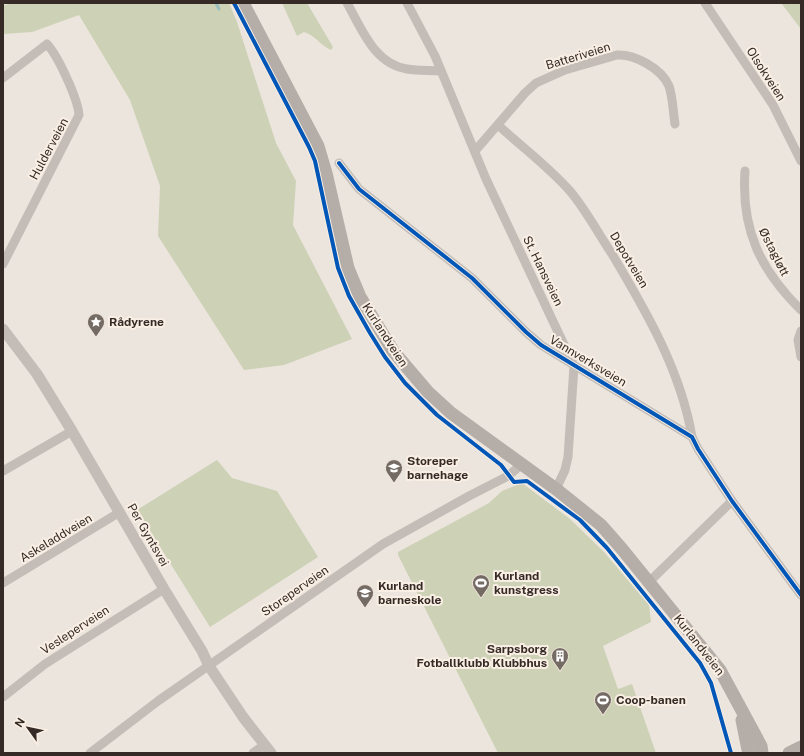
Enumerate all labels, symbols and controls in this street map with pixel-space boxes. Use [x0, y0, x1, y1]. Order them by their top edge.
street label: Batteriveien [544, 40, 612, 72]
street label: Olsokveien [743, 44, 789, 104]
street label: Hulderveien [27, 116, 71, 182]
street label: Østagløtt [756, 225, 792, 279]
street label: Depotveien [607, 229, 651, 291]
street label: St. Hansveien [520, 234, 566, 308]
street label: Kurlandveien [359, 300, 411, 370]
place icon: Rådyrene [86, 312, 106, 337]
place label: Rådyrene [109, 315, 164, 329]
street label: Vannverksveien [547, 333, 629, 390]
place label: Storeper barnehage [407, 454, 468, 482]
school or university icon: Storeper barnehage [384, 458, 404, 483]
street label: Per Gyntsvei [124, 501, 172, 569]
street label: Askeladdveien [17, 511, 95, 565]
street label: Storeperveien [259, 563, 331, 619]
place label: Kurland kunstgress [494, 569, 558, 597]
sports icon: Kurland kunstgress [471, 573, 491, 598]
place label: Kurland barneskole [378, 579, 441, 607]
school or university icon: Kurland barneskole [355, 583, 375, 608]
street label: Vesleperveien [38, 603, 112, 657]
street label: Kurlandveien [671, 612, 727, 678]
place label: Sarpsborg Fotballklubb Klubbhus [416, 642, 547, 670]
building icon: Sarpsborg Fotballklubb Klubbhus [550, 646, 570, 671]
sports icon: Coop-banen [593, 690, 613, 715]
place label: Coop-banen [616, 693, 686, 707]
north arrow [8, 708, 48, 748]
text: N [12, 716, 27, 729]

